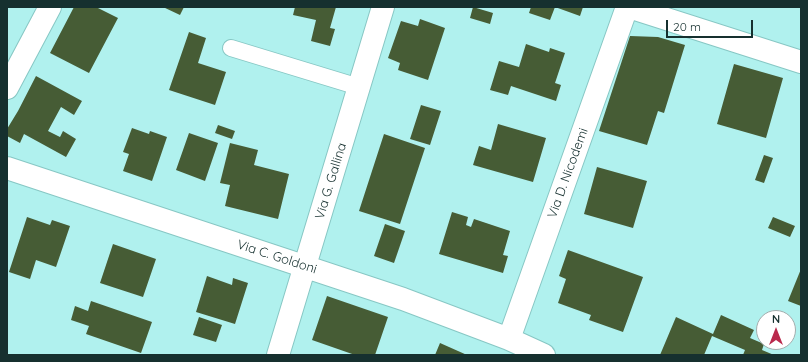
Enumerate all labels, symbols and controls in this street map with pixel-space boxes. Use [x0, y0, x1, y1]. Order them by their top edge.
scale bar [668, 12, 755, 38]
text: 20 m [673, 19, 701, 34]
street label: Via D. Nicodemi [544, 126, 592, 220]
street label: Via G. Gallina [312, 141, 350, 221]
street label: Via C. Goldoni [235, 237, 319, 277]
north arrow [756, 310, 796, 350]
text: N [772, 312, 780, 326]

